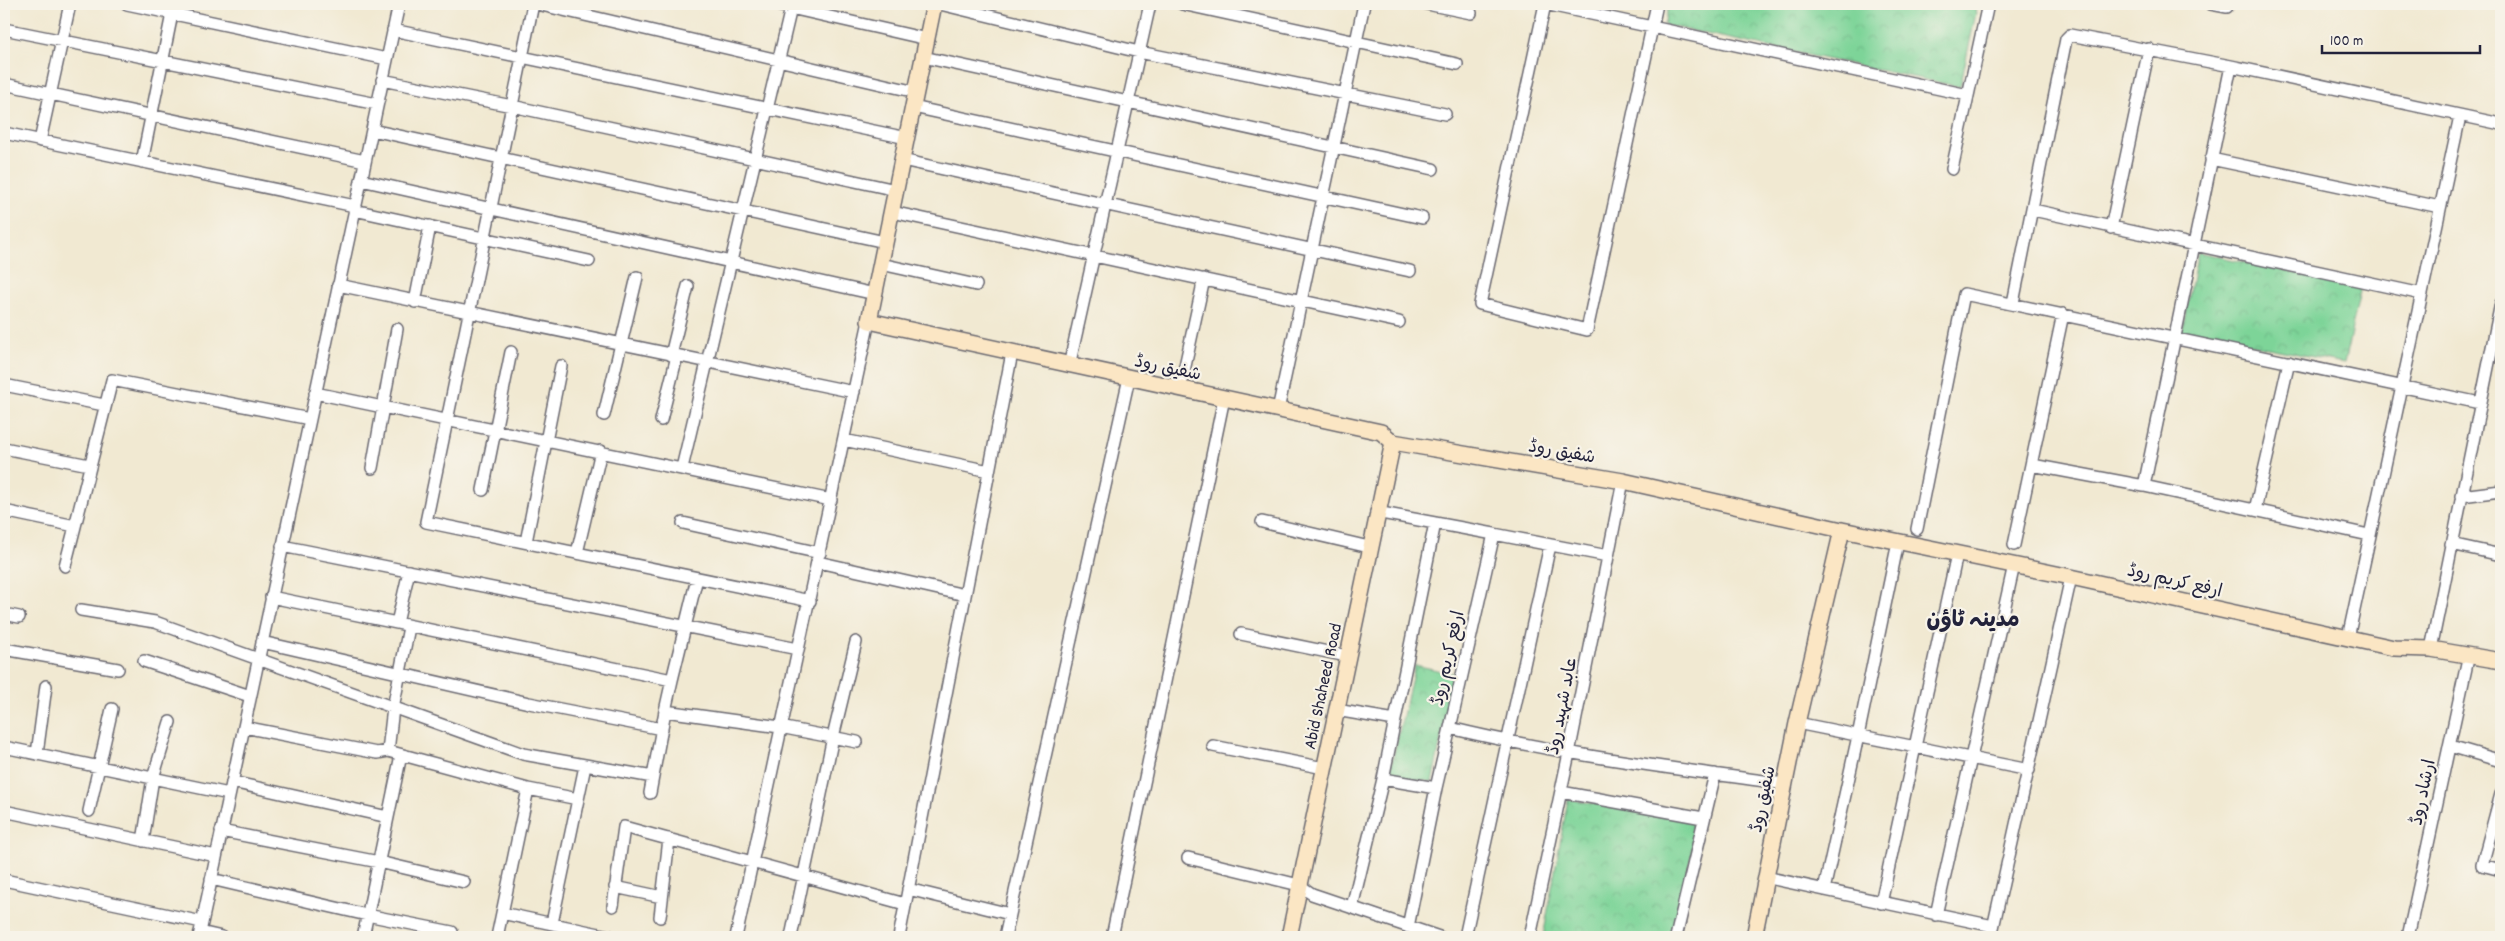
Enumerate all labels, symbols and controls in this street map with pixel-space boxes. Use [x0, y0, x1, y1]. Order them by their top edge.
scale bar [2322, 22, 2480, 54]
text: 100 m [2330, 31, 2363, 53]
street label: شفیق روڈ [1132, 350, 1203, 389]
street label: شفیق روڈ [1526, 435, 1597, 472]
street label: ارفع کریم روڈ [2124, 559, 2225, 606]
district label: مدینہ ٹاؤن [1927, 606, 2020, 637]
street label: ارفع کریم روڈ [1426, 608, 1473, 709]
street label: Abid Shaheed Road [1299, 621, 1350, 752]
street label: عابد شہید روڈ [1542, 656, 1585, 757]
street label: ارشاد روڈ [2405, 757, 2444, 828]
street label: شفیق روڈ [1745, 764, 1784, 835]

